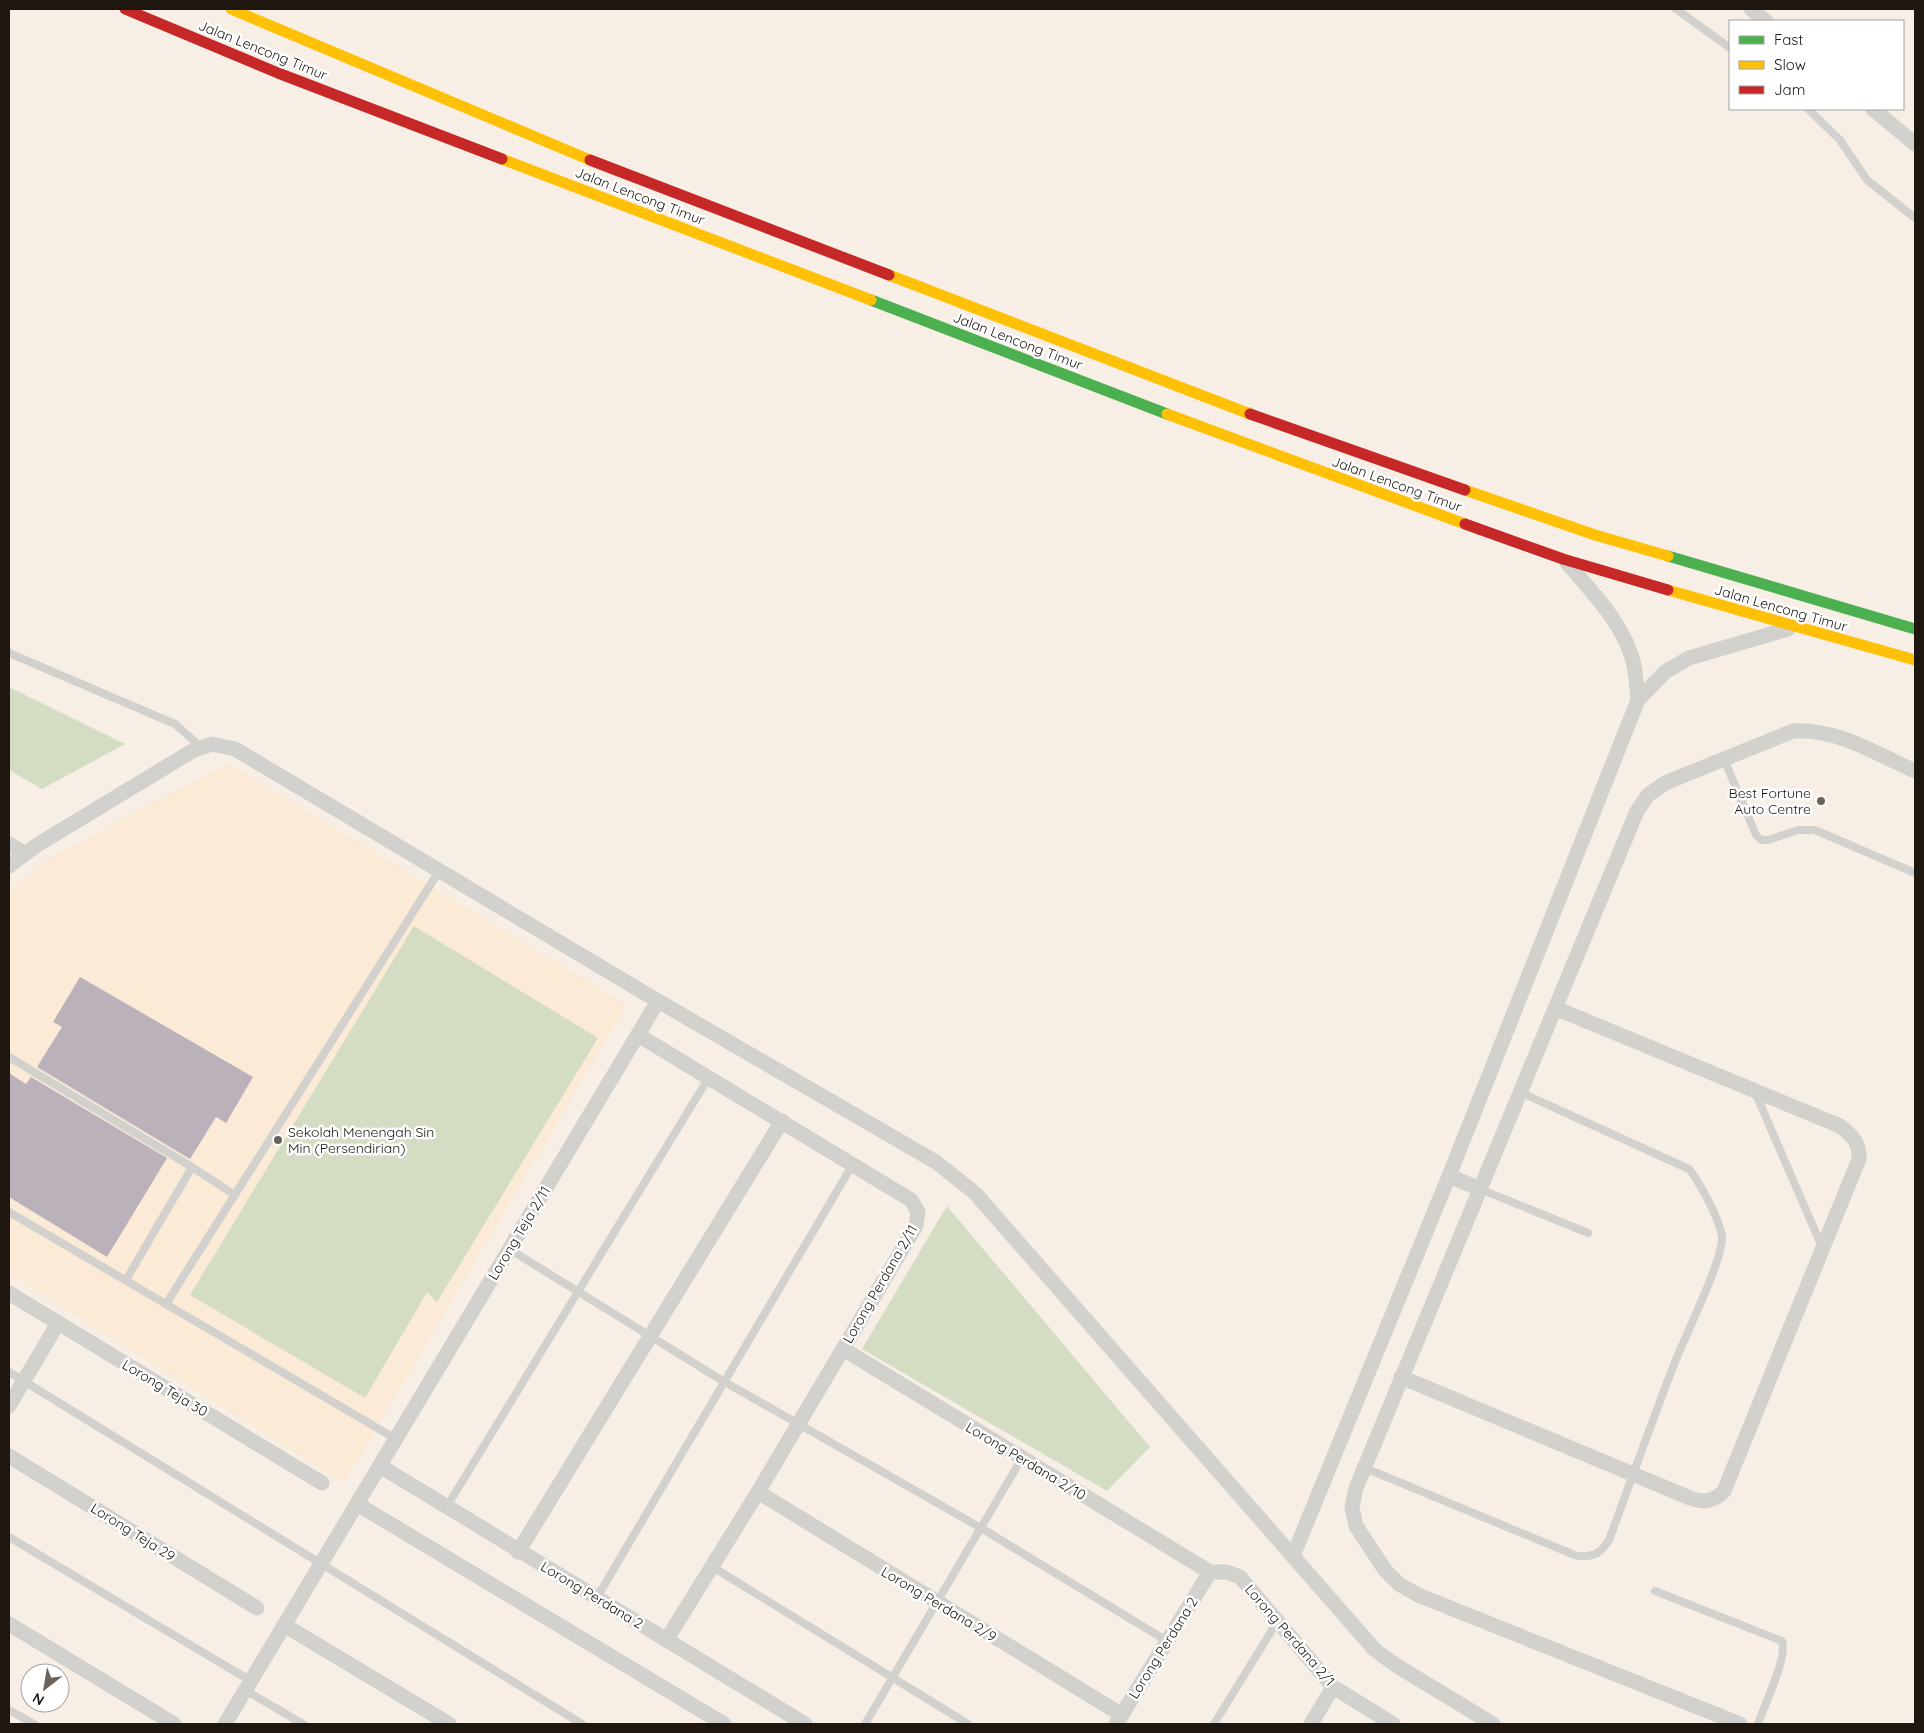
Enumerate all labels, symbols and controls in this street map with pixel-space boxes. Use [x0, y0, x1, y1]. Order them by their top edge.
street label: Jalan Lencong Timur [196, 16, 331, 84]
legend [1729, 20, 1904, 110]
text: Fast [1774, 30, 1803, 49]
text: Slow [1774, 55, 1806, 74]
text: Jam [1774, 80, 1805, 99]
street label: Jalan Lencong Timur [573, 163, 708, 229]
street label: Jalan Lencong Timur [951, 308, 1086, 374]
street label: Jalan Lencong Timur [1329, 452, 1465, 516]
street label: Jalan Lencong Timur [1712, 580, 1850, 636]
place label: Best Fortune Auto Centre [1729, 784, 1811, 818]
marker: Best Fortune Auto Centre [1815, 795, 1827, 807]
place label: Sekolah Menengah Sin Min (Persendirian) [288, 1123, 434, 1157]
marker: Sekolah Menengah Sin Min (Persendirian) [272, 1134, 284, 1146]
street label: Lorong Teja 2/11 [484, 1183, 554, 1283]
street label: Lorong Perdana 2/11 [839, 1221, 921, 1347]
street label: Lorong Teja 30 [119, 1355, 211, 1421]
street label: Lorong Perdana 2/10 [963, 1418, 1089, 1504]
street label: Lorong Teja 29 [87, 1499, 179, 1565]
street label: Lorong Perdana 2 [537, 1557, 647, 1633]
street label: Lorong Perdana 2/9 [878, 1562, 1000, 1646]
street label: Lorong Perdana 2/1 [1241, 1580, 1339, 1690]
street label: Lorong Perdana 2 [1125, 1594, 1202, 1702]
north arrow [20, 1663, 70, 1713]
text: N [29, 1689, 47, 1710]

